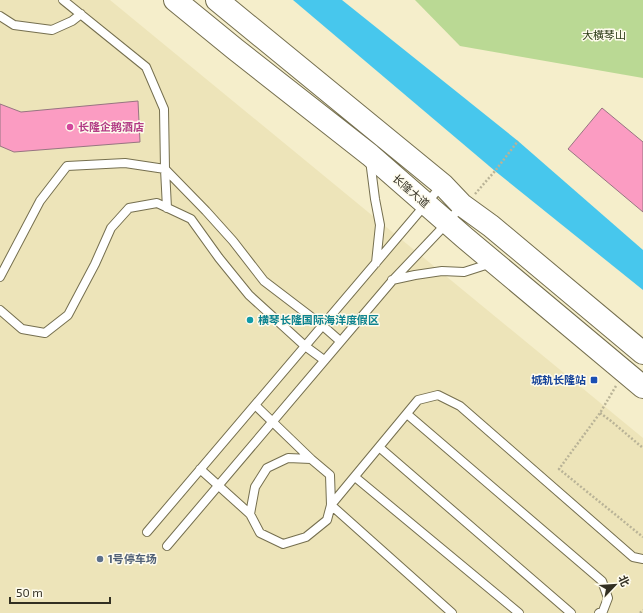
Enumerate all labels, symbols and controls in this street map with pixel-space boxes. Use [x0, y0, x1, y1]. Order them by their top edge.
park label: 大橫琴山 [582, 28, 626, 41]
place label: 长隆企鹅酒店 [78, 120, 144, 133]
marker: 长隆企鹅酒店 [65, 122, 75, 132]
street label: 长隆大道 [390, 171, 432, 210]
place label: 横琴长隆国际海洋度假区 [258, 313, 379, 326]
marker: 横琴长隆国际海洋度假区 [245, 315, 255, 325]
place label: 城轨长隆站 [531, 373, 586, 386]
marker: 城轨长隆站 [589, 375, 599, 385]
place label: 1号停车场 [108, 552, 157, 565]
marker: 1号停车场 [95, 554, 105, 564]
north arrow [595, 565, 635, 605]
text: 北 [616, 573, 633, 588]
scale bar [10, 579, 110, 605]
text: 50 m [16, 585, 43, 599]

